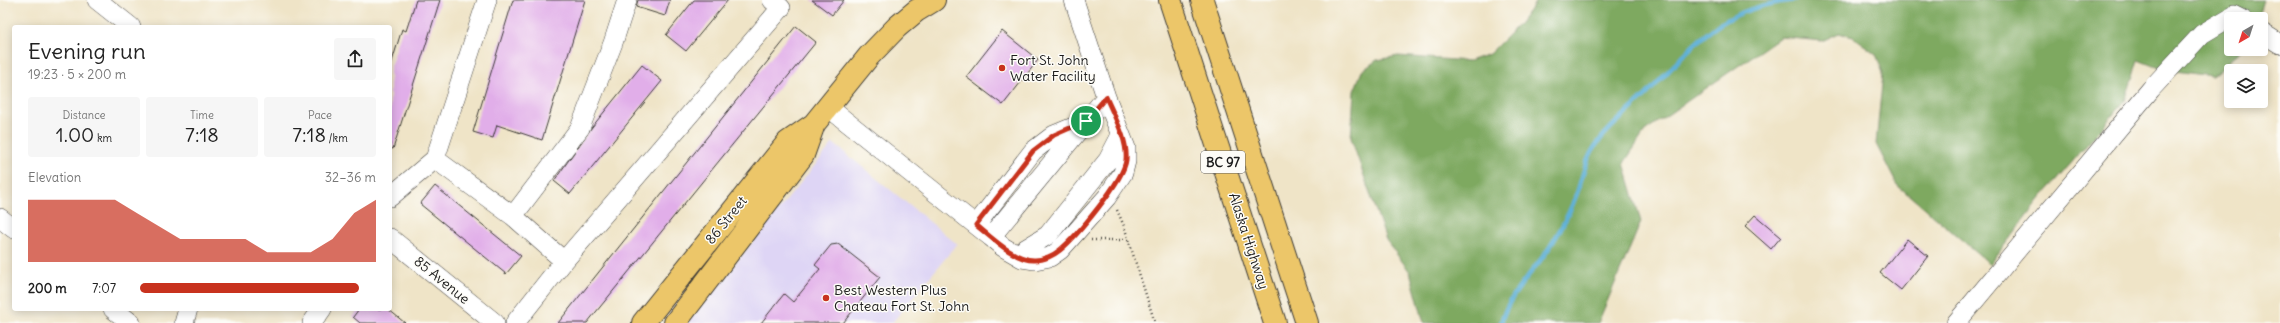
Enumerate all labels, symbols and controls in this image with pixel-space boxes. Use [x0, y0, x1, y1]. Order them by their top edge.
north arrow [2224, 12, 2268, 56]
map controls [2224, 12, 2268, 108]
text: Evening run [28, 37, 146, 65]
button: share [334, 38, 376, 80]
place label: Fort St. John Water Facility [1010, 51, 1096, 85]
marker: Fort St. John Water Facility [997, 63, 1007, 73]
button: layers [2224, 64, 2268, 108]
text: 19:23 · 5 × 200 m [28, 66, 126, 83]
pin [1069, 104, 1103, 138]
text: Distance [63, 108, 105, 122]
text: Time [190, 108, 214, 122]
text: Pace [308, 108, 332, 122]
icon: arrive [1075, 110, 1097, 132]
text: 1.00 [56, 122, 94, 147]
text: 7:18 [185, 122, 219, 147]
text: 7:18 [292, 122, 326, 147]
text: km [94, 131, 112, 145]
text: /km [326, 131, 348, 145]
road number: BC 97 [1201, 151, 1245, 173]
text: Elevation [28, 169, 81, 186]
text: 32–36 m [325, 169, 376, 186]
street label: Alaska Highway [1225, 190, 1273, 292]
street label: 86 Street [701, 192, 751, 248]
street label: 85 Avenue [411, 252, 473, 308]
text: 200 m [28, 280, 67, 297]
text: 7:07 [92, 280, 116, 297]
place label: Best Western Plus Chateau Fort St. John [834, 281, 969, 315]
marker: Best Western Plus Chateau Fort St. John [821, 293, 831, 303]

